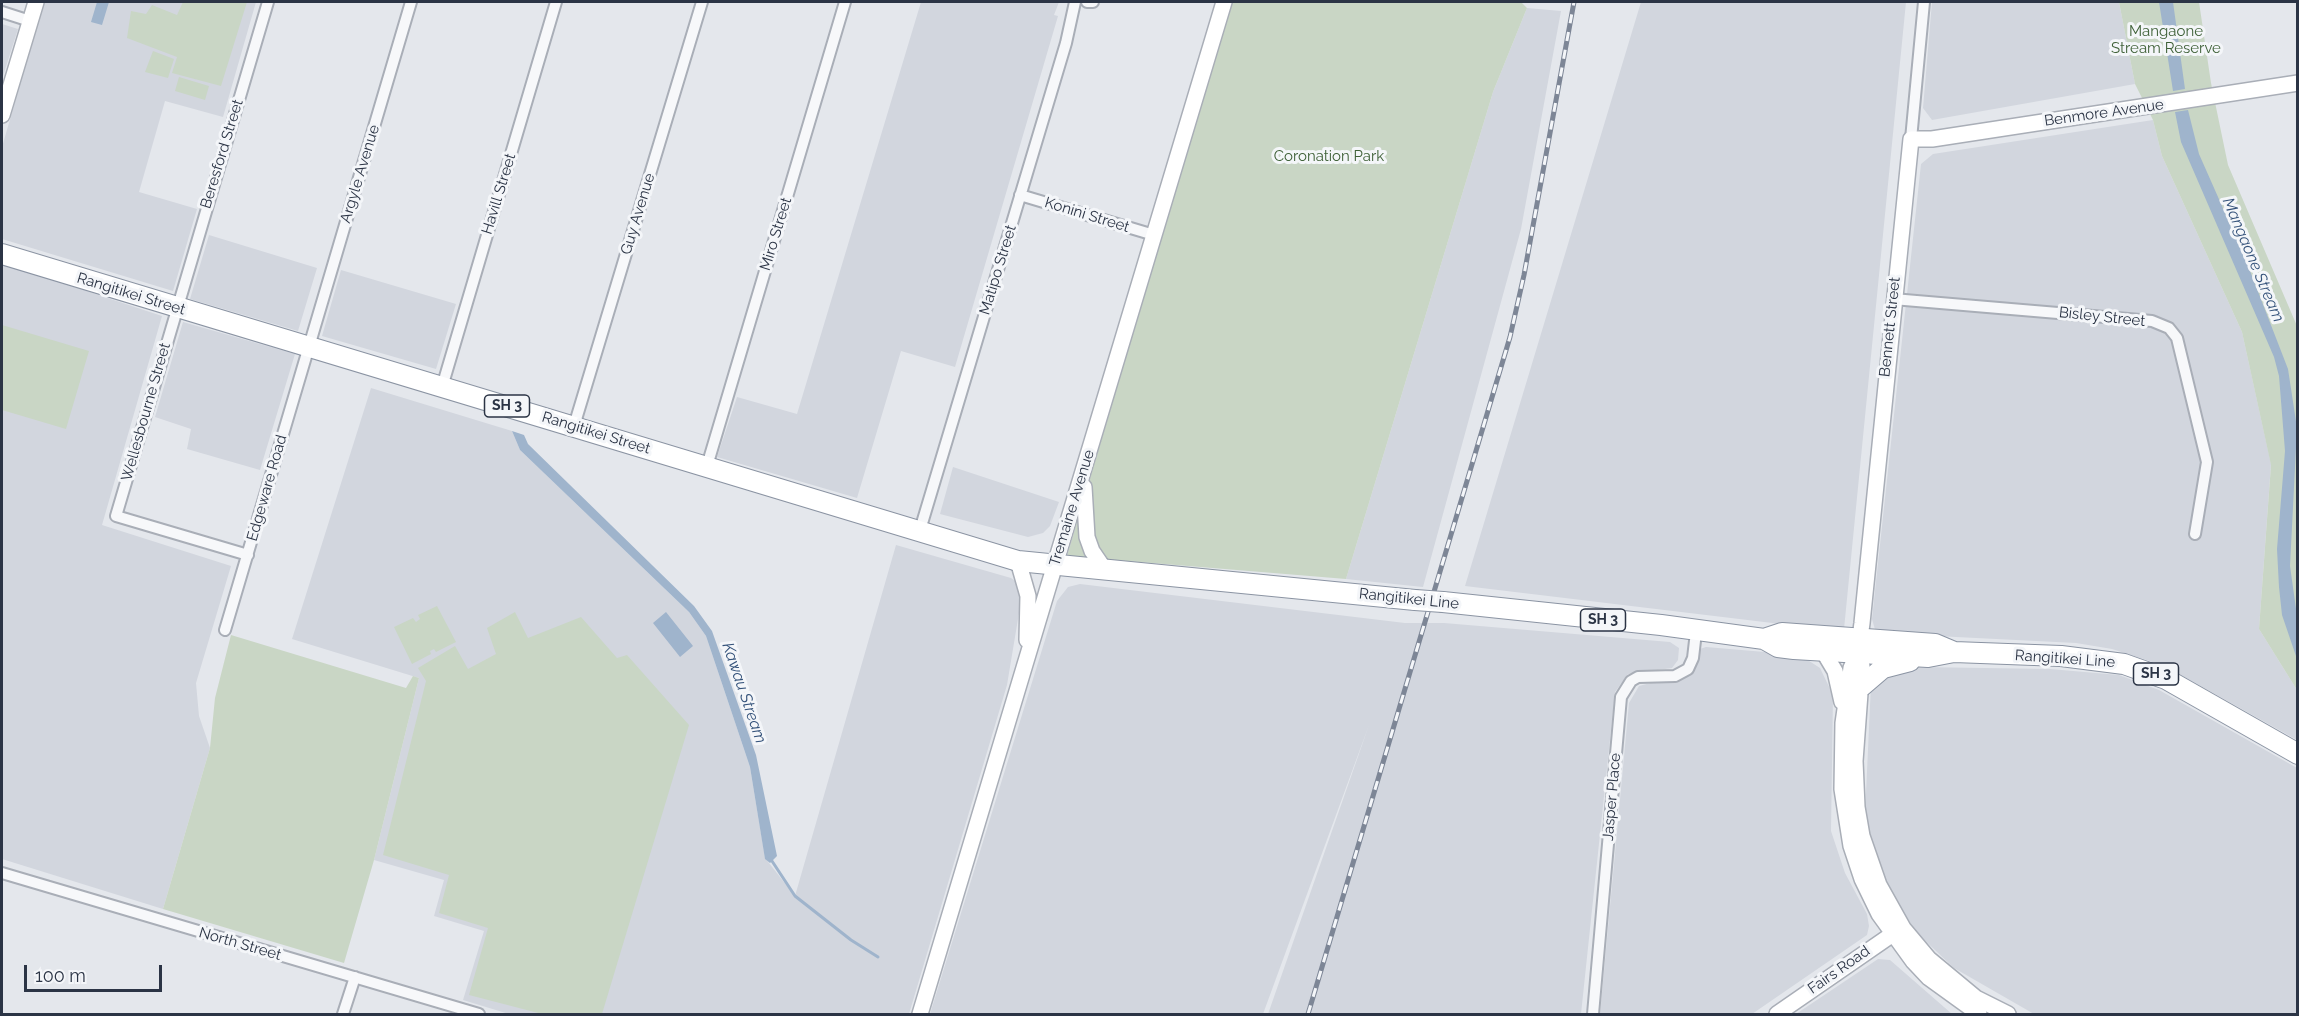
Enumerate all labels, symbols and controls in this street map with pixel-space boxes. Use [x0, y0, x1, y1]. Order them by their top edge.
park label: Mangaone Stream Reserve [2111, 22, 2221, 57]
street label: Benmore Avenue [2043, 96, 2165, 130]
street label: Beresford Street [197, 97, 247, 211]
street label: Argyle Avenue [336, 123, 384, 225]
park label: Coronation Park [1274, 147, 1384, 165]
street label: Havill Street [478, 151, 520, 237]
street label: Guy Avenue [617, 171, 659, 257]
street label: Konini Street [1043, 194, 1131, 236]
street label: Miro Street [756, 195, 796, 273]
water label: Mangaone Stream [2218, 195, 2288, 325]
street label: Matipo Street [976, 223, 1020, 317]
street label: Rangitikei Street [75, 269, 187, 319]
street label: Bennett Street [1876, 276, 1904, 378]
street label: Bisley Street [2058, 304, 2146, 330]
street label: Wellesbourne Street [118, 341, 174, 483]
road number: SH 3 [484, 395, 530, 417]
street label: Rangitikei Street [540, 408, 652, 458]
street label: Edgeware Road [243, 433, 291, 543]
street label: Tremaine Avenue [1046, 448, 1098, 568]
street label: Rangitikei Line [1358, 585, 1460, 613]
road number: SH 3 [1580, 609, 1626, 631]
water label: Kawau Stream [718, 640, 770, 746]
street label: Rangitikei Line [2014, 647, 2116, 671]
road number: SH 3 [2134, 663, 2178, 685]
street label: Jasper Place [1599, 752, 1625, 842]
street label: North Street [197, 924, 283, 964]
street label: Fairs Road [1805, 942, 1873, 998]
scale bar [27, 953, 165, 991]
text: 100 m [35, 965, 86, 986]

